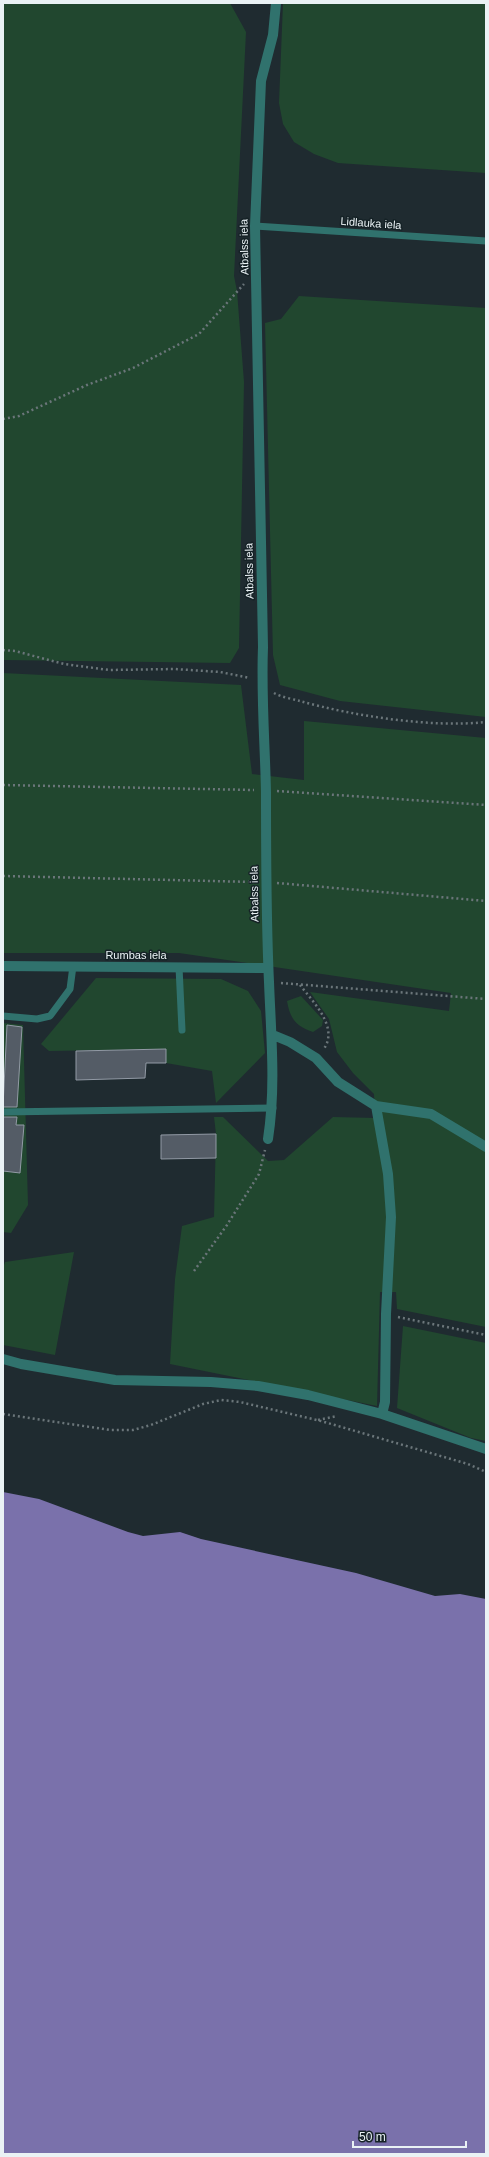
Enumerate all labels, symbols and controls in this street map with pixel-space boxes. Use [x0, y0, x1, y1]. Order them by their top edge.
street label: Lidlauka iela [340, 215, 403, 231]
street label: Atbalss iela [237, 218, 250, 275]
street label: Atbalss iela [242, 542, 255, 599]
street label: Atbalss iela [247, 865, 260, 922]
street label: Rumbas iela [105, 949, 167, 961]
scale bar [353, 2123, 466, 2149]
text: 50 m [359, 2130, 386, 2144]

